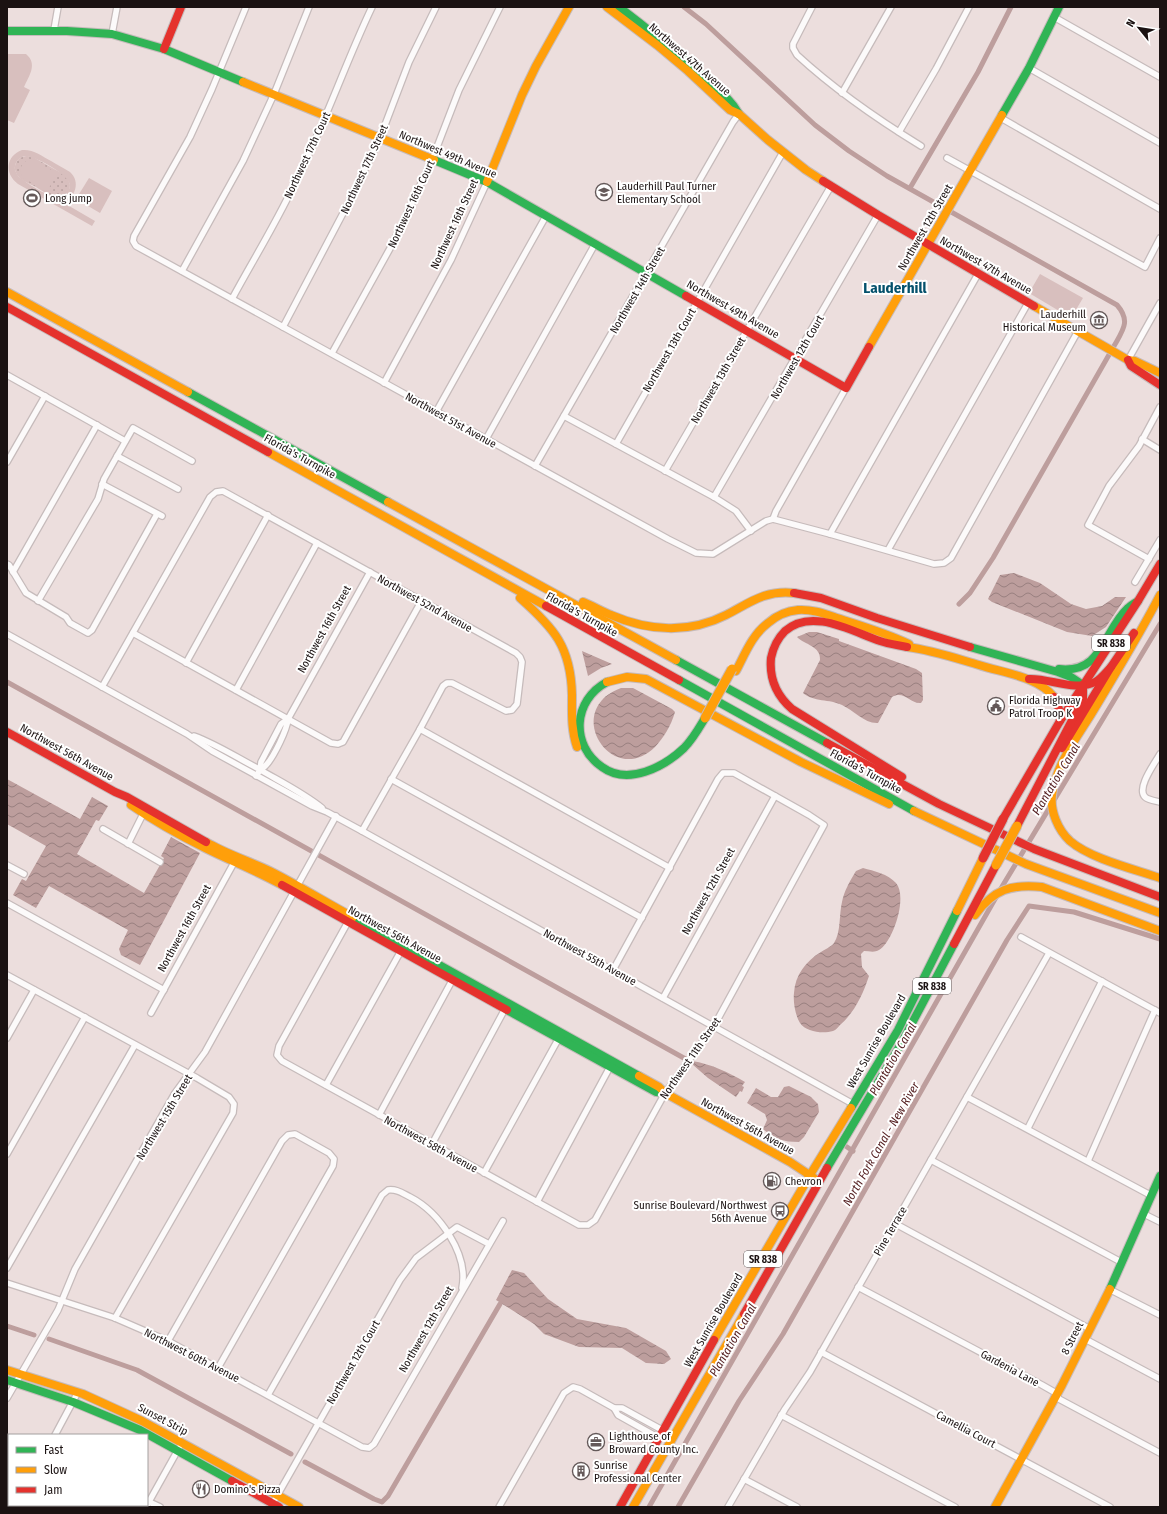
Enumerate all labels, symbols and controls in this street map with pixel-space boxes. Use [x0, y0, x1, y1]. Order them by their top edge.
north arrow [1119, 8, 1159, 48]
text: N [1123, 17, 1138, 29]
street label: Northwest 47th Avenue [646, 20, 733, 98]
street label: Northwest 17th Court [282, 109, 333, 201]
street label: Northwest 17th Street [338, 122, 391, 216]
street label: Northwest 49th Avenue [397, 128, 499, 181]
street label: Northwest 16th Court [385, 158, 438, 250]
street label: Northwest 16th Street [428, 177, 481, 271]
place label: Lauderhill Paul Turner Elementary School [617, 180, 716, 206]
street label: Northwest 12th Street [895, 181, 956, 273]
school or university icon: Lauderhill Paul Turner Elementary School [594, 182, 614, 202]
sports icon: Long jump [22, 188, 42, 208]
place label: Long jump [45, 192, 92, 205]
street label: Northwest 47th Avenue [938, 234, 1034, 297]
street label: Northwest 14th Street [607, 244, 668, 336]
street label: Northwest 49th Avenue [684, 278, 781, 341]
district label: Lauderhill [863, 279, 928, 297]
street label: Northwest 13th Court [640, 306, 699, 395]
place label: Lauderhill Historical Museum [1003, 308, 1086, 334]
museum icon: Lauderhill Historical Museum [1089, 310, 1109, 330]
street label: Northwest 12th Court [768, 313, 827, 402]
street label: Northwest 13th Street [688, 334, 749, 426]
street label: Northwest 51st Avenue [403, 390, 498, 451]
street label: Florida's Turnpike [262, 431, 338, 481]
street label: Northwest 52nd Avenue [375, 572, 474, 635]
street label: Northwest 16th Street [295, 583, 354, 675]
street label: Florida's Turnpike [544, 589, 620, 639]
road number: SR 838 [1092, 635, 1130, 651]
place label: Florida Highway Patrol Troop K [1009, 694, 1081, 720]
public building icon: Florida Highway Patrol Troop K [986, 696, 1006, 716]
street label: Northwest 56th Avenue [18, 721, 116, 784]
water label: Plantation Canal [1029, 740, 1083, 818]
street label: Florida's Turnpike [828, 746, 904, 796]
street label: Northwest 12th Street [679, 845, 738, 937]
street label: Northwest 16th Street [155, 882, 214, 974]
street label: Northwest 56th Avenue [346, 903, 444, 966]
street label: Northwest 55th Avenue [541, 926, 638, 988]
road number: SR 838 [913, 978, 951, 994]
street label: West Sunrise Boulevard [844, 992, 909, 1090]
street label: Northwest 11th Street [657, 1015, 724, 1102]
water label: Plantation Canal [867, 1020, 919, 1098]
street label: Northwest 15th Street [134, 1072, 195, 1162]
water label: North Fork Canal - New River [840, 1079, 923, 1208]
street label: Northwest 56th Avenue [699, 1095, 797, 1158]
street label: Northwest 58th Avenue [382, 1113, 480, 1176]
fuel station icon: Chevron [762, 1171, 782, 1191]
place label: Chevron [785, 1175, 822, 1188]
place label: Sunrise Boulevard/Northwest 56th Avenue [634, 1199, 767, 1225]
bus stop icon: Sunrise Boulevard/Northwest 56th Avenue [770, 1201, 790, 1221]
street label: Pine Terrace [871, 1204, 910, 1258]
road number: SR 838 [744, 1251, 782, 1267]
street label: West Sunrise Boulevard [681, 1271, 746, 1369]
street label: Northwest 12th Street [396, 1283, 457, 1375]
water label: Plantation Canal [707, 1301, 759, 1379]
street label: Northwest 12th Court [324, 1318, 383, 1407]
street label: 8 Street [1059, 1319, 1086, 1357]
street label: Northwest 60th Avenue [142, 1326, 242, 1385]
street label: Gardenia Lane [978, 1348, 1041, 1389]
street label: Sunset Strip [136, 1401, 190, 1438]
street label: Camellia Court [934, 1408, 998, 1451]
place label: Lighthouse of Broward County Inc. [609, 1430, 698, 1456]
office icon: Lighthouse of Broward County Inc. [586, 1432, 606, 1452]
legend [8, 1434, 148, 1506]
text: Fast [44, 1443, 63, 1457]
place label: Sunrise Professional Center [594, 1459, 681, 1485]
building icon: Sunrise Professional Center [571, 1461, 591, 1481]
text: Slow [44, 1463, 67, 1477]
restaurant icon: Domino's Pizza [191, 1479, 211, 1499]
text: Jam [44, 1483, 62, 1497]
place label: Domino's Pizza [214, 1483, 281, 1496]

